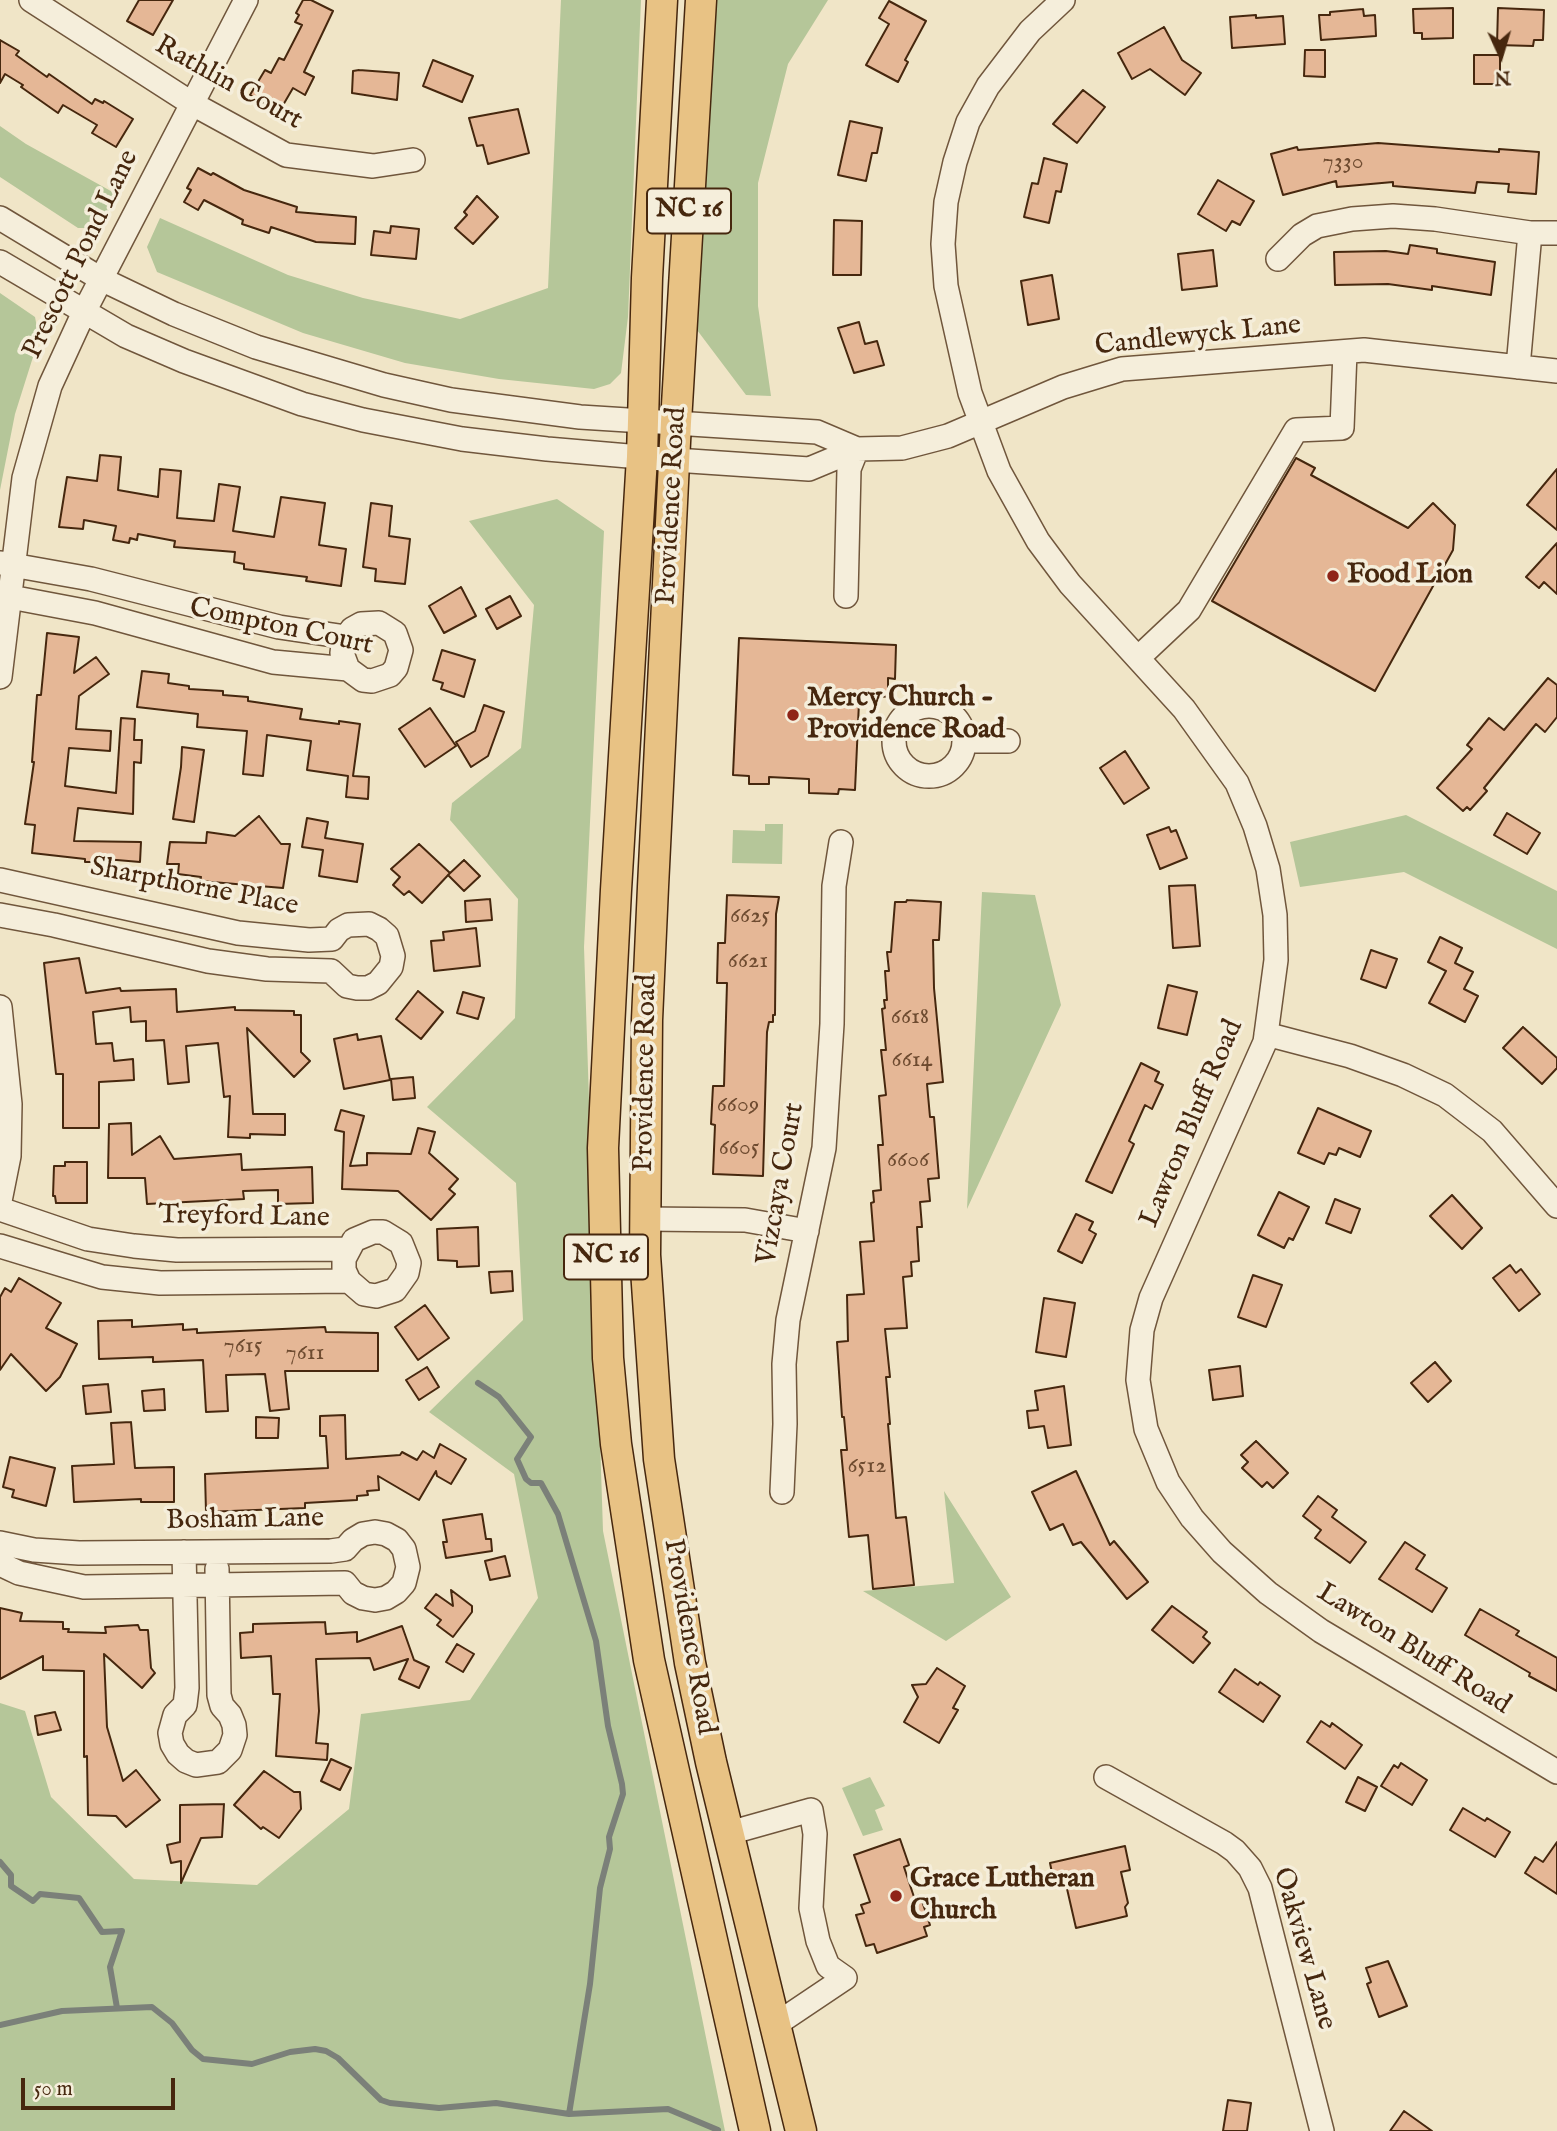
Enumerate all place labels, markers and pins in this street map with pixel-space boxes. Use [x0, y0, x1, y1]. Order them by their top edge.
place label: Food Lion [1347, 559, 1473, 593]
marker: Food Lion [1325, 568, 1341, 584]
place label: Mercy Church - Providence Road [807, 682, 1005, 748]
marker: Mercy Church - Providence Road [785, 707, 801, 723]
place label: Grace Lutheran Church [910, 1863, 1095, 1929]
marker: Grace Lutheran Church [888, 1888, 904, 1904]

